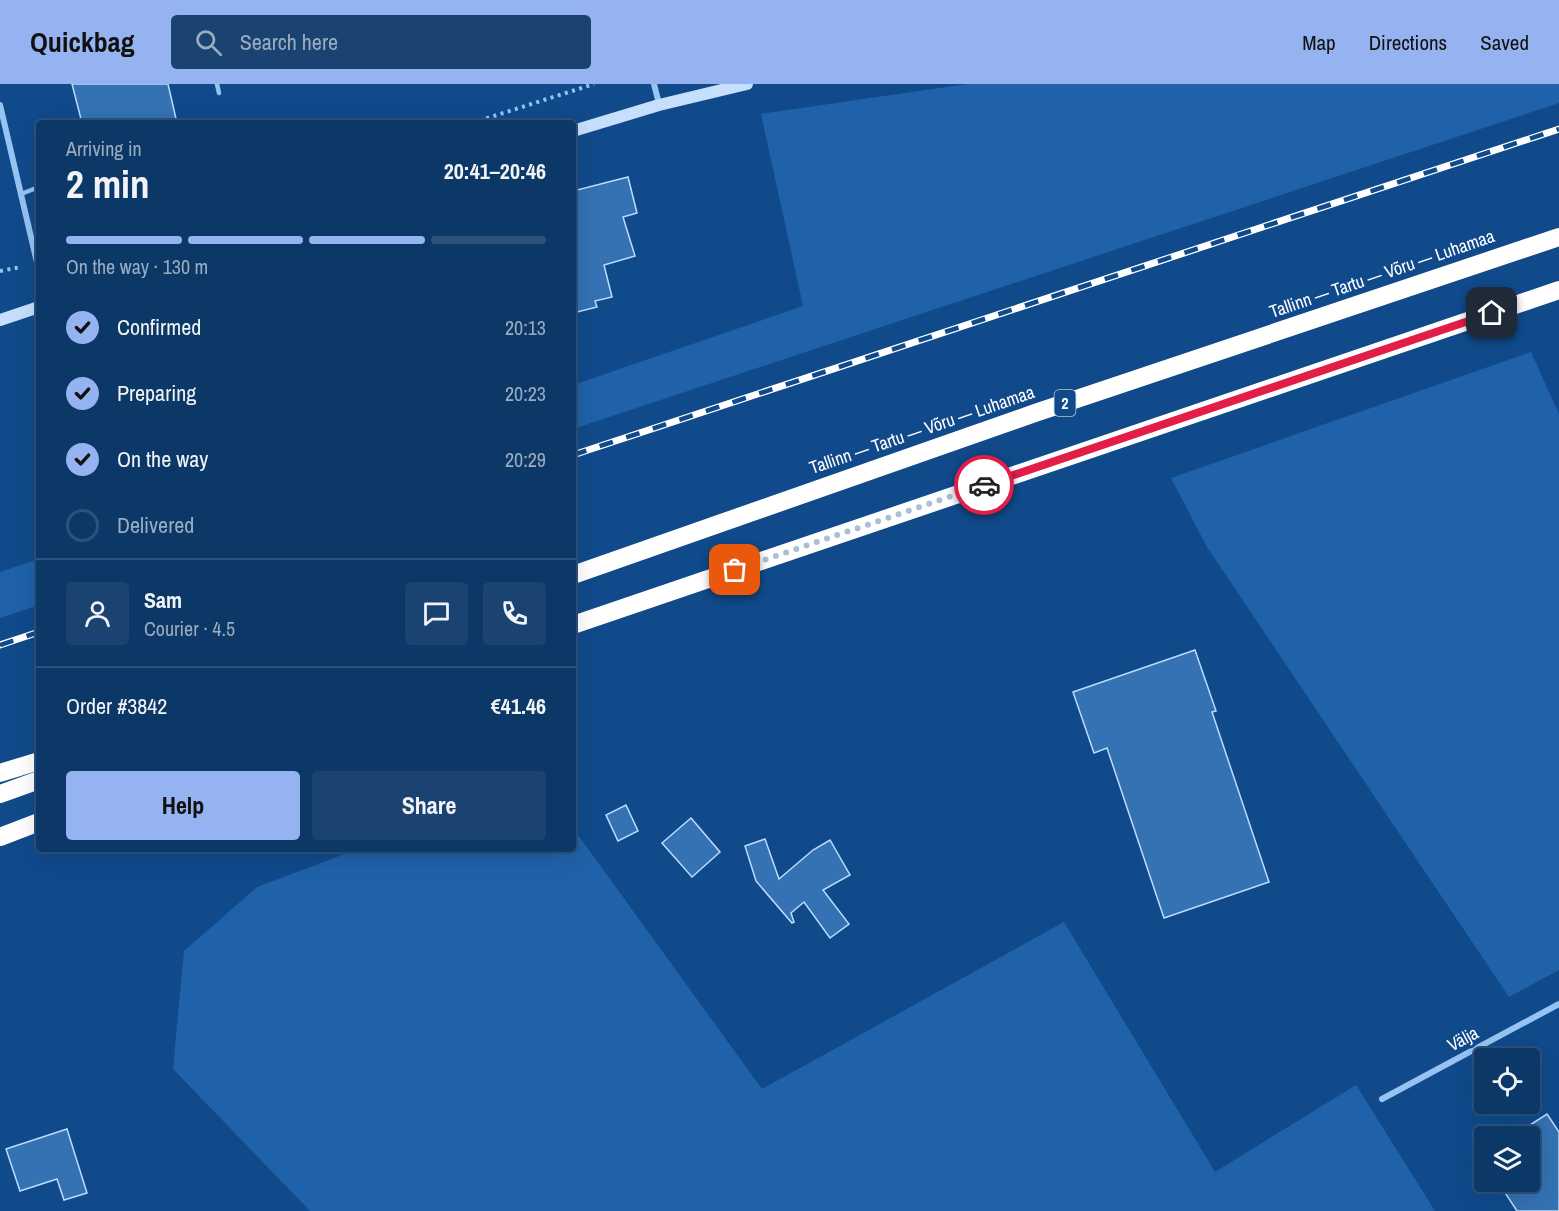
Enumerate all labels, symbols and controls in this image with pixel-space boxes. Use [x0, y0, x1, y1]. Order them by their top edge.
search box [171, 15, 591, 69]
text: Quickbag [30, 23, 135, 61]
icon: search [192, 26, 225, 59]
text: Search here [240, 27, 338, 57]
text: Map [1302, 28, 1336, 57]
text: Directions [1369, 28, 1447, 57]
text: Saved [1480, 28, 1529, 57]
text: Arriving in [66, 135, 142, 162]
text: 20:41–20:46 [444, 156, 546, 186]
text: 2 min [66, 158, 150, 210]
street label: Tallinn — Tartu — Võru — Luhamaa [1266, 223, 1498, 324]
text: On the way · 130 m [66, 253, 208, 280]
pin [1466, 287, 1517, 338]
icon: home [1475, 296, 1508, 329]
icon: check [66, 311, 99, 344]
text: Confirmed [117, 312, 201, 342]
text: 20:13 [505, 314, 546, 341]
icon: check [66, 377, 99, 410]
text: Preparing [117, 378, 196, 408]
street label: Tallinn — Tartu — Võru — Luhamaa [806, 379, 1038, 480]
text: 20:23 [505, 380, 546, 407]
road number: 2 [1054, 390, 1076, 416]
icon: check [66, 443, 99, 476]
text: On the way [117, 444, 208, 474]
text: 20:29 [505, 446, 546, 473]
courier [954, 455, 1014, 515]
icon: car [968, 469, 1001, 502]
text: Delivered [117, 510, 194, 540]
pin [709, 544, 760, 595]
icon: bag [718, 553, 751, 586]
button: person [66, 582, 129, 645]
button: chat [405, 582, 468, 645]
button: phone [483, 582, 546, 645]
text: Sam [144, 585, 182, 615]
text: Courier · 4.5 [144, 615, 235, 642]
text: Order #3842 [66, 691, 167, 721]
text: €41.46 [491, 691, 546, 721]
button: Help [66, 771, 300, 840]
button: Share [312, 771, 546, 840]
street label: Välja [1443, 1020, 1483, 1057]
map controls [1474, 1048, 1540, 1192]
button: locate [1474, 1048, 1540, 1114]
button: layers [1474, 1126, 1540, 1192]

